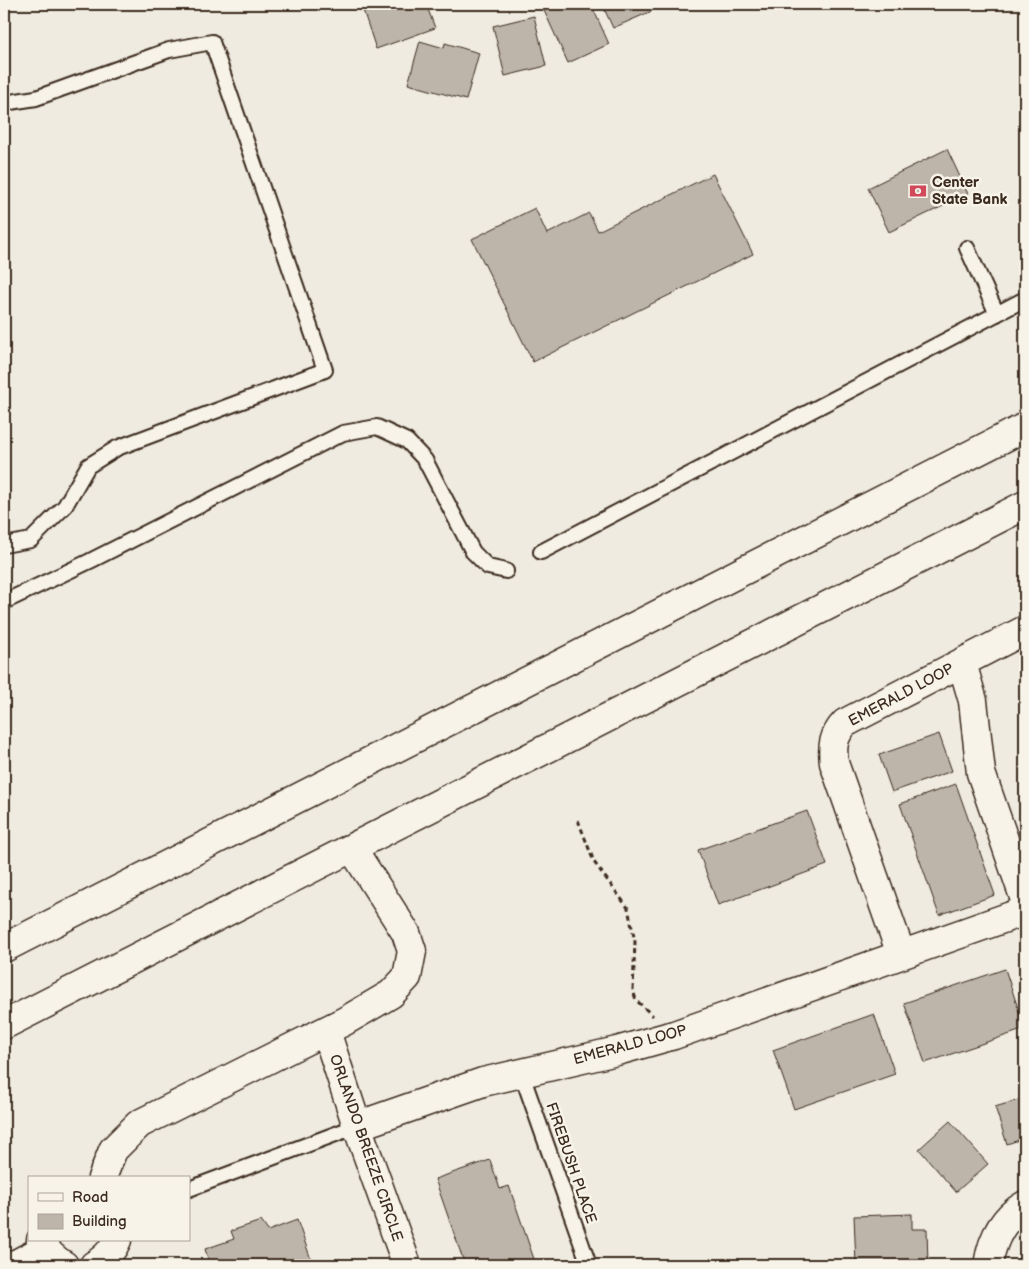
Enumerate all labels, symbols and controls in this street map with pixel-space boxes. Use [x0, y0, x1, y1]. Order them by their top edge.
place label: Center State Bank [932, 173, 1008, 209]
bank icon: Center State Bank [908, 181, 928, 201]
street label: EMERALD LOOP [845, 659, 957, 731]
street label: EMERALD LOOP [571, 1021, 689, 1069]
street label: ORLANDO BREEZE CIRCLE [325, 1052, 407, 1244]
street label: FIREBUSH PLACE [541, 1100, 601, 1226]
legend [28, 1176, 190, 1242]
text: Road [72, 1188, 108, 1207]
text: Building [72, 1212, 127, 1231]

